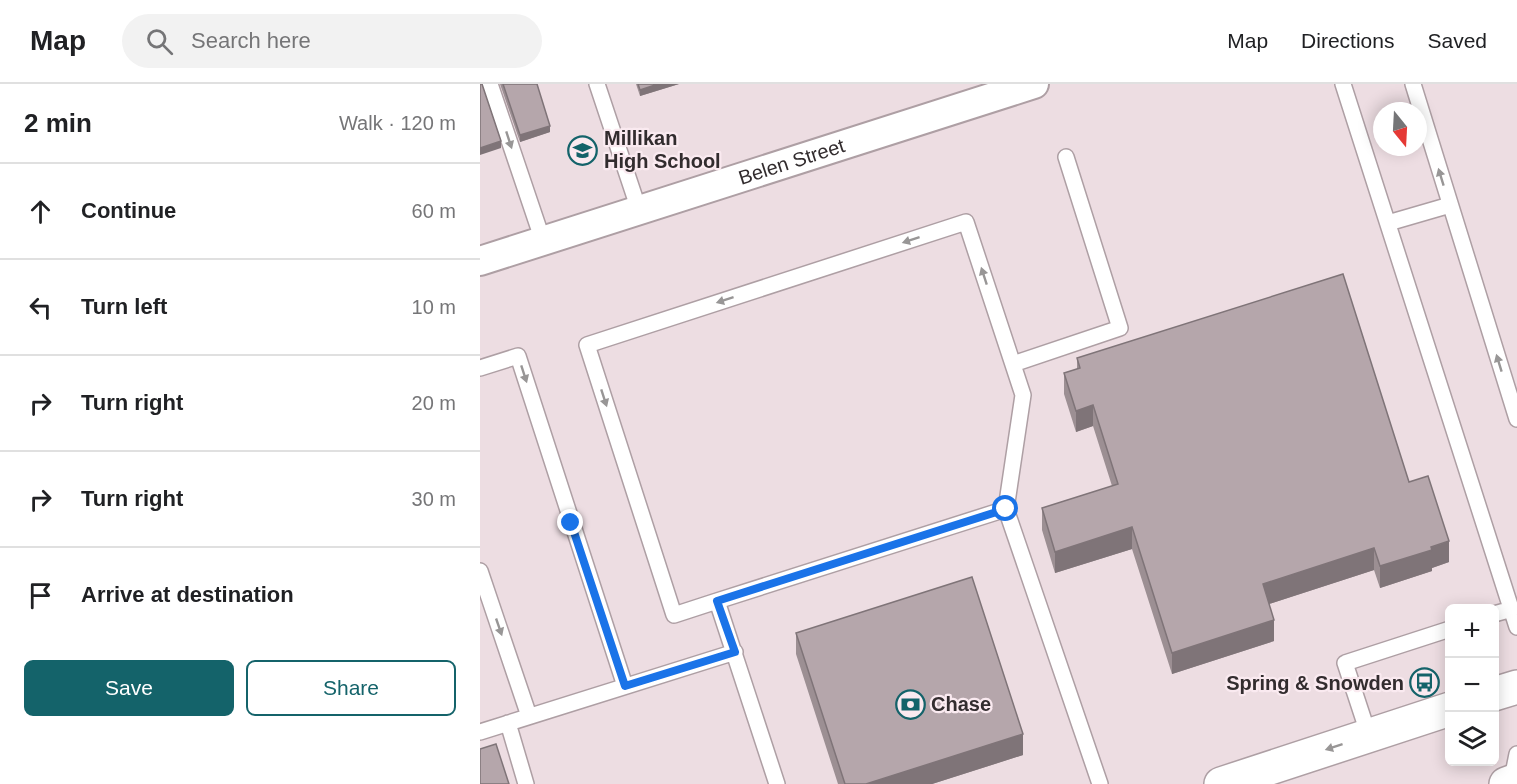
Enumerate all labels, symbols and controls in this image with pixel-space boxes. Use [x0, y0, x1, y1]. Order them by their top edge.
search box [122, 14, 542, 68]
text: Map [30, 25, 86, 56]
icon: search [143, 25, 176, 58]
text: Search here [191, 28, 311, 53]
text: Map [1227, 29, 1268, 52]
text: Directions [1301, 29, 1394, 52]
text: Saved [1427, 29, 1487, 52]
north arrow [1373, 102, 1427, 156]
text: 2 min [24, 108, 92, 138]
text: Walk · 120 m [339, 112, 456, 134]
place label: Millikan High School [604, 127, 721, 172]
one-way arrow [504, 131, 514, 149]
school or university icon: Millikan High School [567, 134, 599, 166]
street label: Belen Street [736, 134, 848, 189]
one-way arrow [1436, 168, 1445, 186]
icon: ahead [24, 195, 57, 228]
text: Continue [81, 198, 176, 223]
text: 60 m [412, 200, 456, 222]
one-way arrow [902, 235, 920, 245]
one-way arrow [979, 267, 988, 285]
icon: left [24, 291, 57, 324]
text: Turn left [81, 294, 167, 319]
text: 10 m [412, 296, 456, 318]
one-way arrow [716, 296, 734, 305]
one-way arrow [1494, 354, 1503, 372]
one-way arrow [519, 365, 529, 383]
icon: right [24, 387, 57, 420]
one-way arrow [600, 389, 609, 407]
text: Turn right [81, 390, 183, 415]
text: 20 m [412, 392, 456, 414]
icon: right [24, 483, 57, 516]
text: Turn right [81, 486, 183, 511]
text: 30 m [412, 488, 456, 510]
route start [992, 495, 1018, 521]
route end [557, 509, 583, 535]
icon: arrive [24, 579, 57, 612]
text: Arrive at destination [81, 582, 294, 607]
map controls [1445, 604, 1499, 766]
button: + [1445, 604, 1499, 658]
one-way arrow [494, 618, 504, 636]
button: − [1445, 658, 1499, 712]
button: Save [24, 660, 234, 716]
button: Share [246, 660, 456, 716]
bus stop icon: Spring & Snowden [1409, 667, 1441, 699]
place label: Spring & Snowden [1226, 672, 1404, 694]
bank icon: Chase [894, 688, 926, 720]
place label: Chase [931, 693, 991, 715]
button: layers [1445, 712, 1499, 766]
one-way arrow [1325, 743, 1343, 752]

